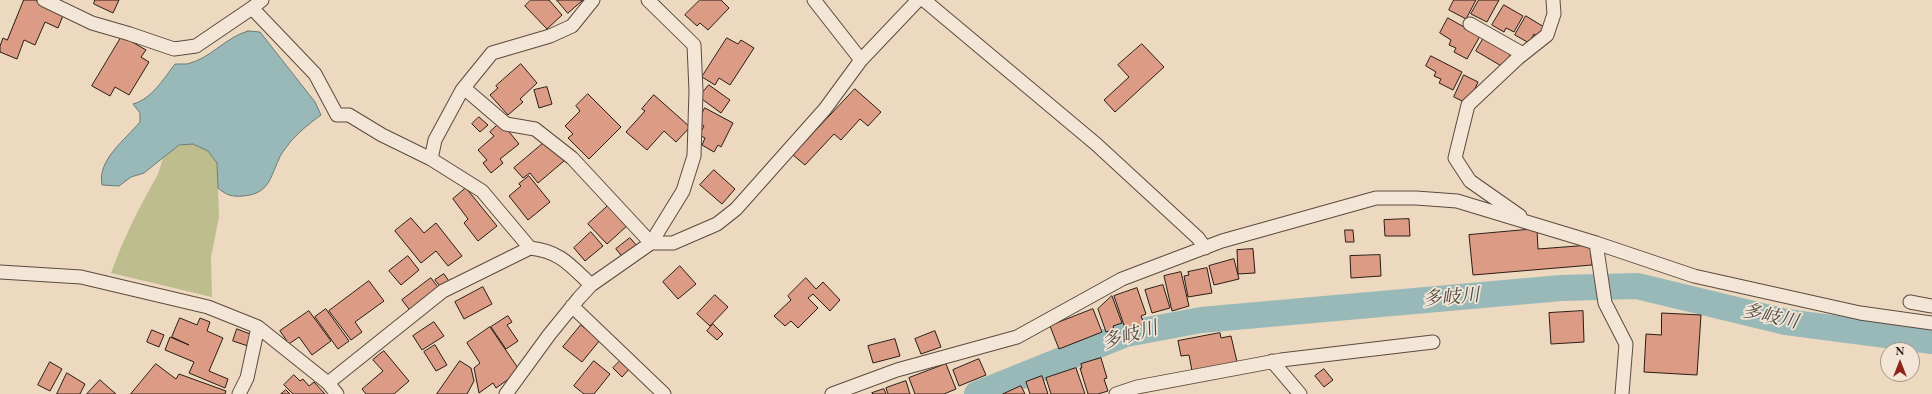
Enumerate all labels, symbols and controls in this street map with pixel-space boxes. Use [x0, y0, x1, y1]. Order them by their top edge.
water label: 多岐川 [1422, 284, 1480, 312]
water label: 多岐川 [1740, 300, 1800, 334]
water label: 多岐川 [1099, 317, 1161, 355]
north arrow [1880, 342, 1920, 382]
text: N [1896, 344, 1904, 358]

